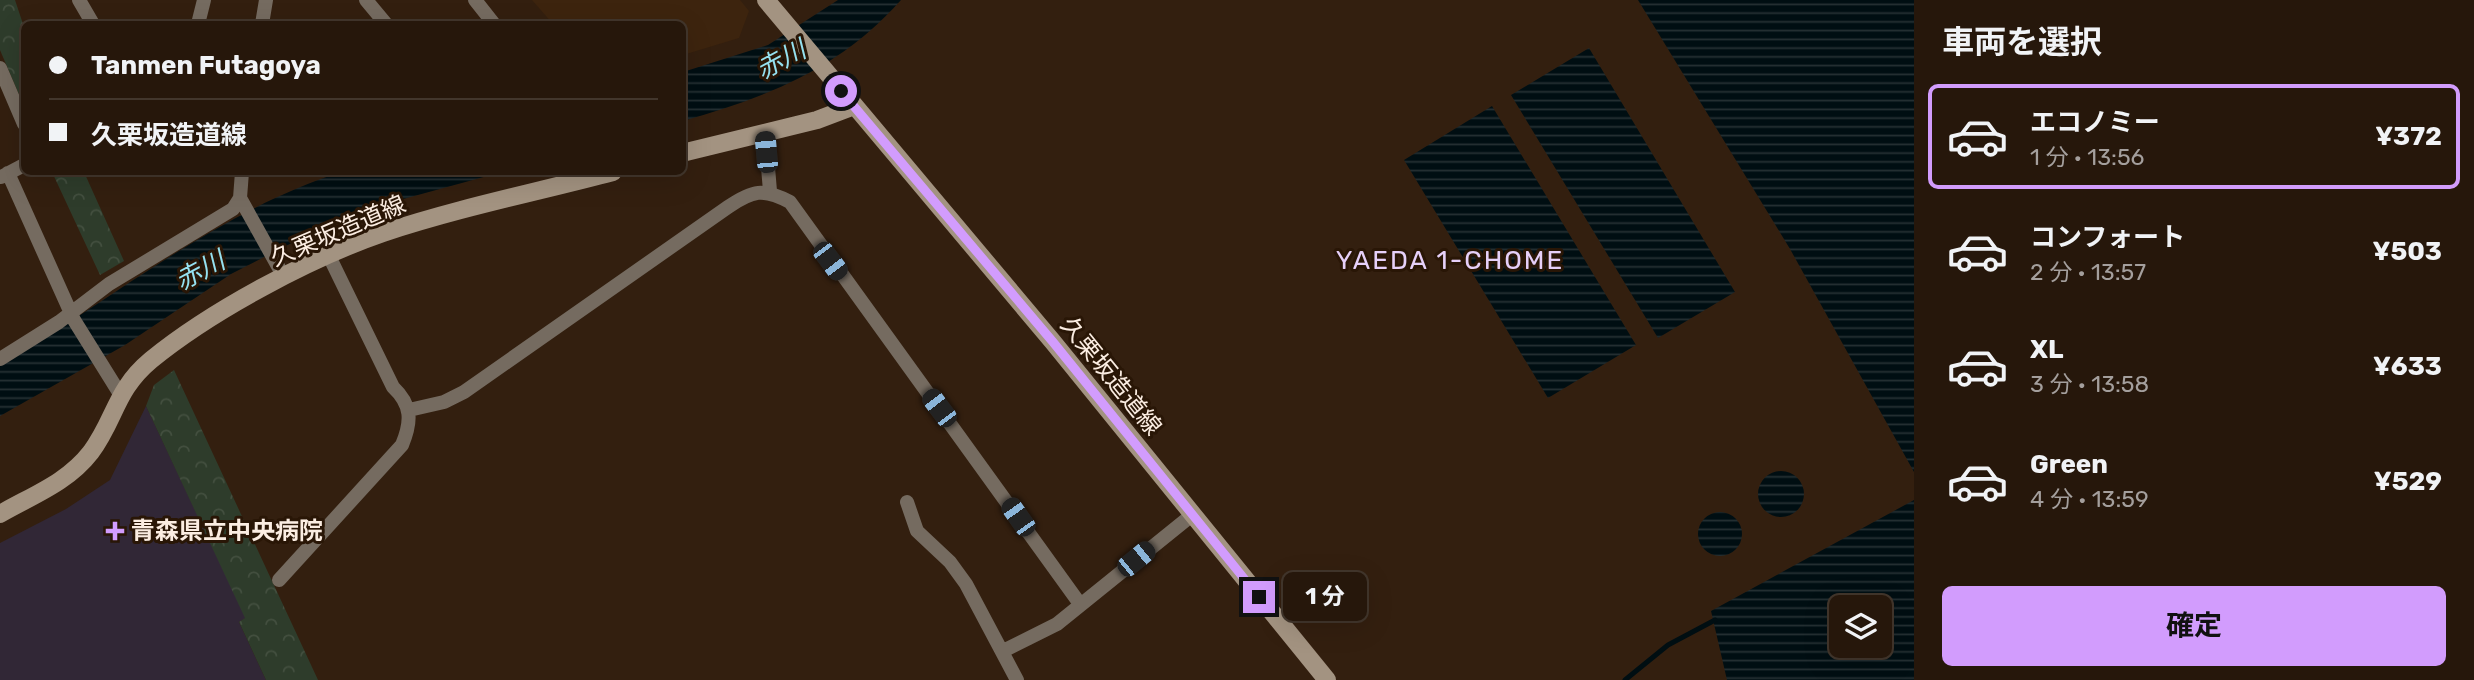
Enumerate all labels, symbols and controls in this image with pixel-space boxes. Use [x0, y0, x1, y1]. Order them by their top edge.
text: 車両を選択 [1942, 23, 2102, 61]
water label: 赤川 [751, 33, 814, 86]
text: Tanmen Futagoya [91, 50, 321, 81]
route start [825, 75, 857, 107]
icon: car [1946, 105, 2009, 168]
text: エコノミー [2030, 107, 2160, 138]
text: 久栗坂造道線 [91, 120, 247, 151]
text: ¥372 [2375, 121, 2442, 152]
car [754, 130, 779, 174]
text: 1 分 · 13:56 [2030, 143, 2144, 171]
street label: 久栗坂造道線 [266, 190, 410, 272]
icon: car [1946, 220, 2009, 283]
text: コンフォート [2030, 222, 2185, 253]
text: ¥503 [2372, 236, 2442, 267]
car [809, 238, 852, 284]
water label: 赤川 [170, 244, 233, 297]
district label: YAEDA 1-CHOME [1336, 245, 1564, 276]
text: 2 分 · 13:57 [2030, 258, 2146, 286]
street label: 久栗坂造道線 [1055, 311, 1167, 441]
text: XL [2030, 334, 2063, 365]
icon: car [1946, 335, 2009, 398]
text: ¥633 [2373, 351, 2442, 382]
text: 3 分 · 13:58 [2030, 370, 2149, 398]
car [918, 385, 961, 431]
text: Green [2030, 449, 2108, 480]
icon: car [1946, 450, 2009, 513]
text: ¥529 [2374, 466, 2442, 497]
text: 4 分 · 13:59 [2030, 485, 2149, 513]
car [998, 494, 1039, 540]
place label: 青森県立中央病院 [131, 517, 323, 545]
marker: 青森県立中央病院 [105, 521, 125, 541]
car [1114, 538, 1159, 580]
callout: 1 分 [1284, 572, 1368, 622]
route end [1243, 581, 1275, 613]
text: 1 分 [1305, 582, 1345, 610]
button: 確定 [1942, 586, 2446, 666]
map controls [1829, 595, 1892, 658]
button: layers [1829, 595, 1892, 658]

